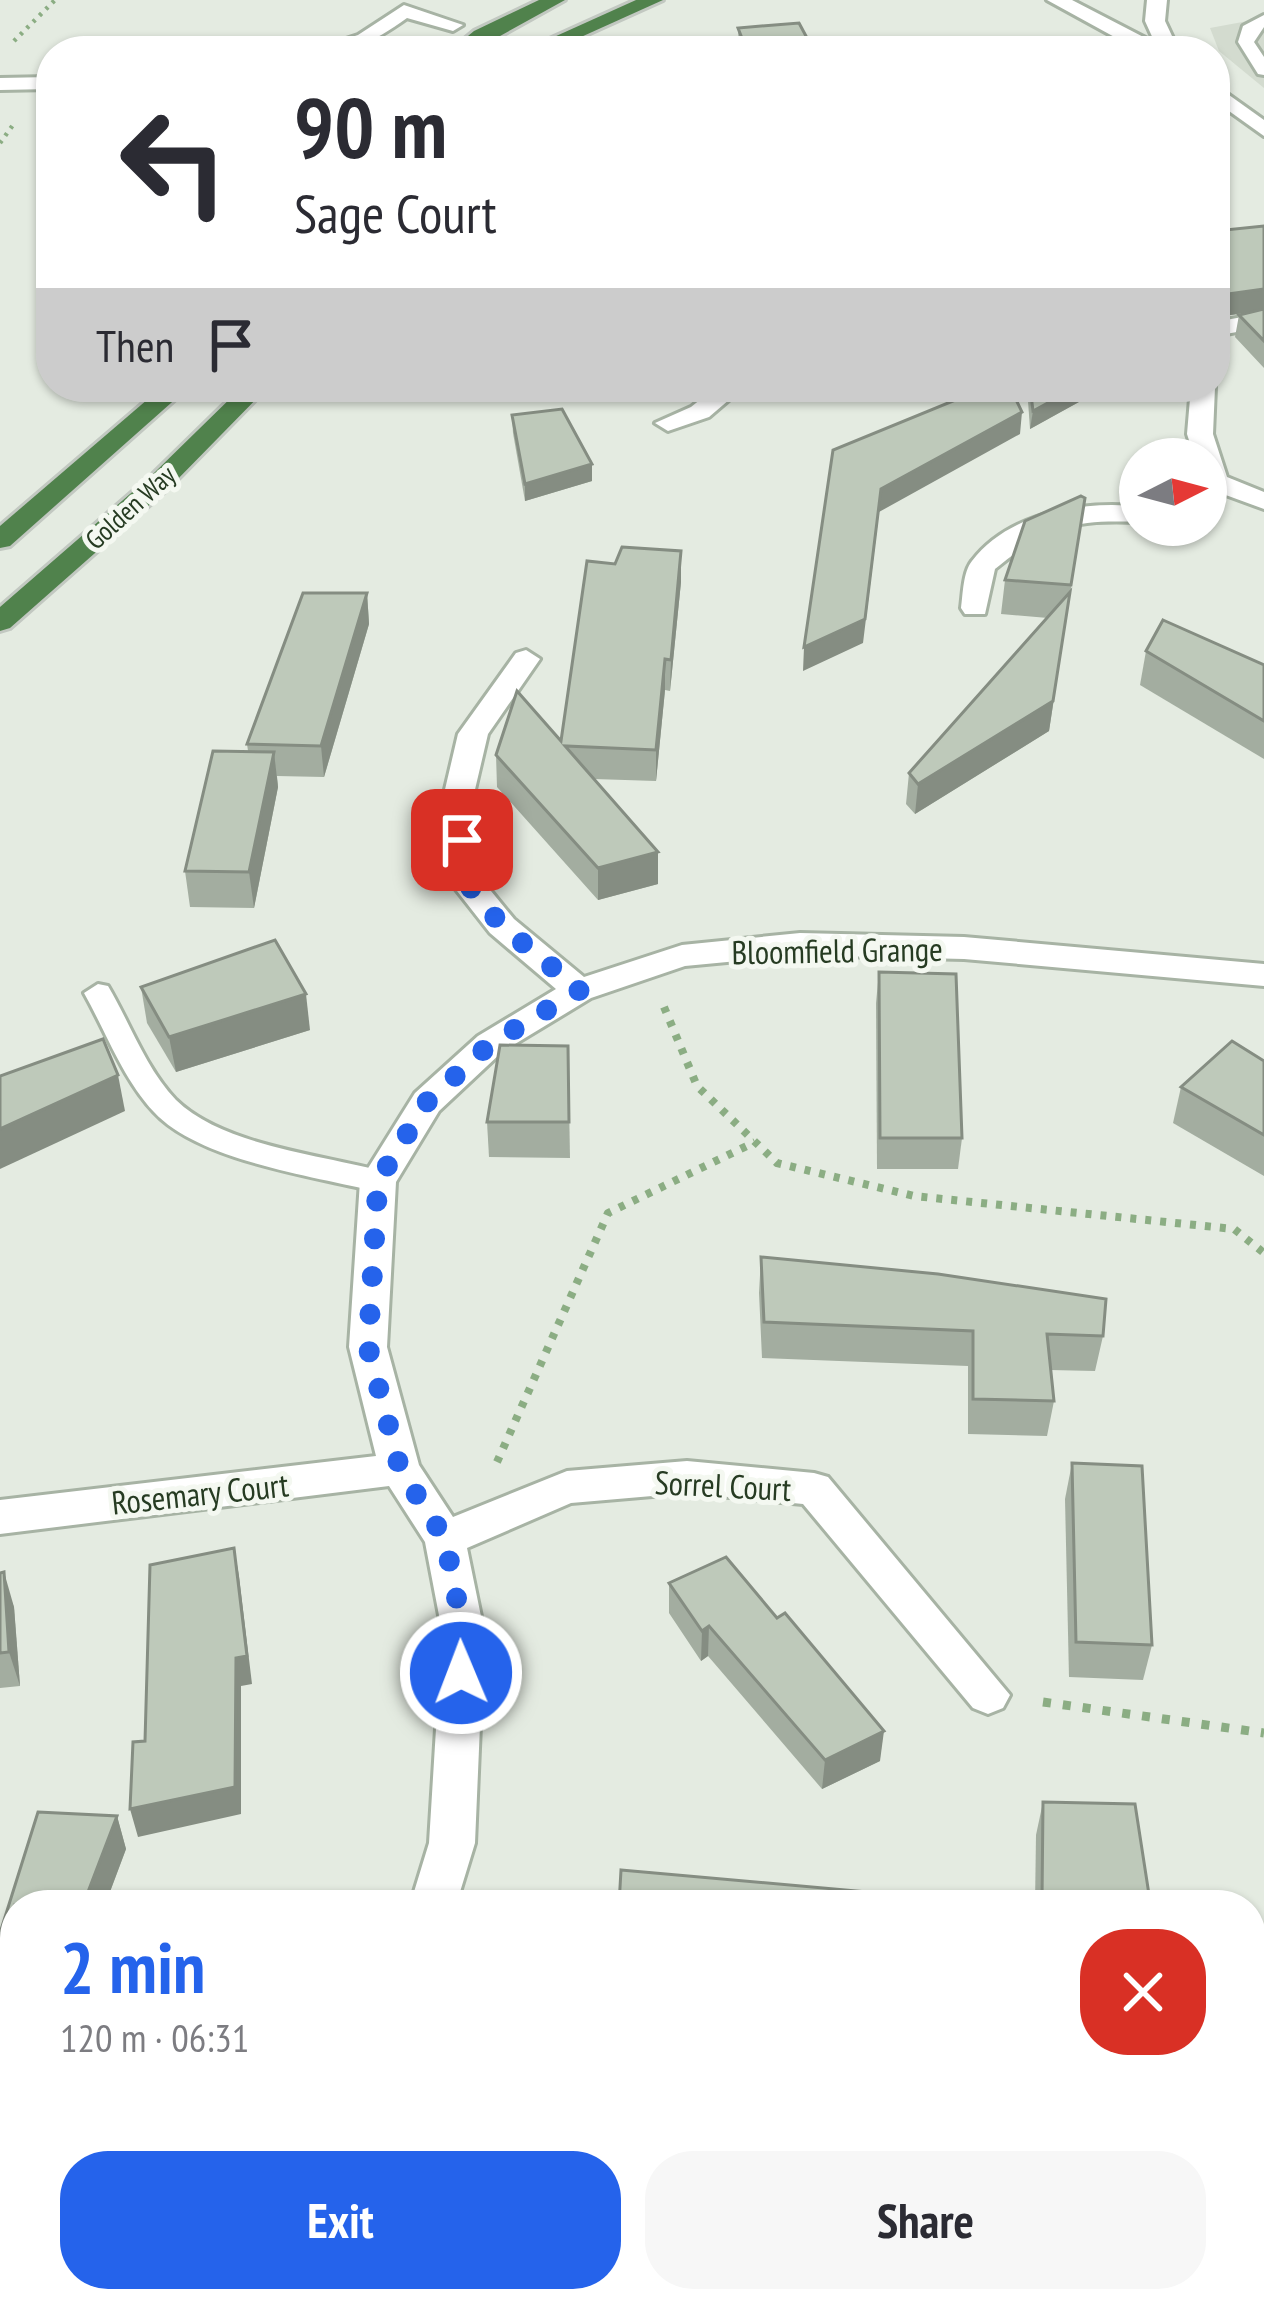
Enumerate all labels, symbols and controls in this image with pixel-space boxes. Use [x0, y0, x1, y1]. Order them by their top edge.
text: 90 m [294, 72, 447, 181]
icon: left [96, 84, 252, 240]
text: Sage Court [294, 178, 497, 248]
icon: arrive [198, 312, 264, 378]
text: Then [96, 316, 174, 374]
north arrow [1119, 438, 1227, 546]
map controls [1119, 438, 1227, 546]
street label: Golden Way [78, 457, 183, 556]
pin [411, 789, 513, 891]
icon: arrive [429, 807, 495, 873]
street label: Bloomfield Grange [731, 927, 943, 973]
street label: Sorrel Court [654, 1460, 792, 1510]
street label: Rosemary Court [110, 1462, 290, 1524]
position arrow [398, 1610, 524, 1736]
text: 2 min [60, 1920, 205, 2013]
button: close [1080, 1929, 1206, 2055]
text: 120 m · 06:31 [60, 2012, 249, 2063]
button: Exit [60, 2151, 621, 2289]
button: Share [645, 2151, 1206, 2289]

